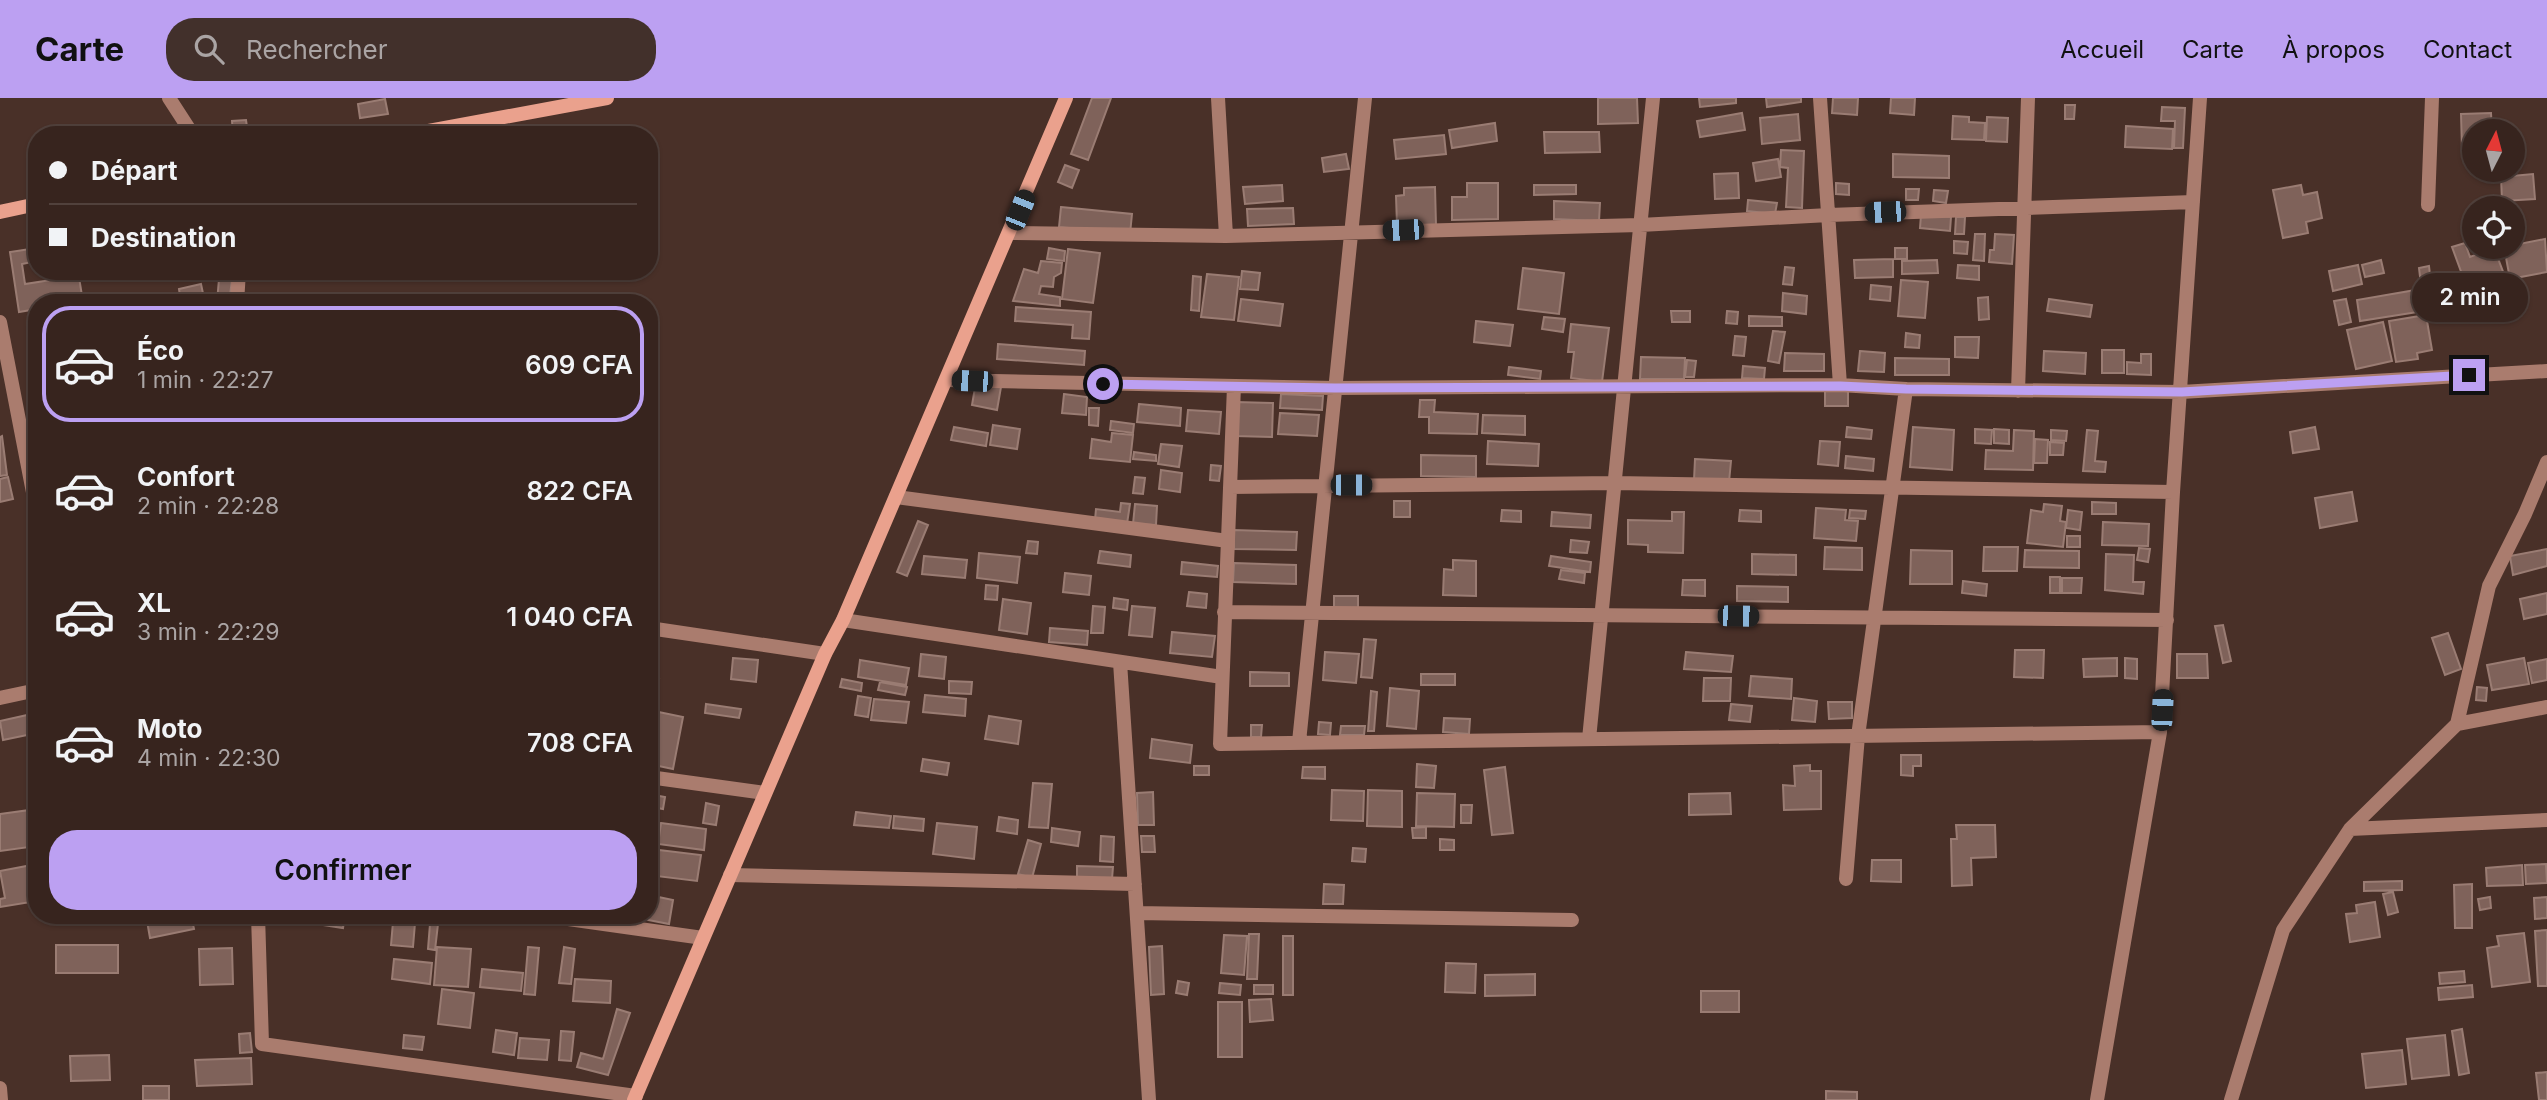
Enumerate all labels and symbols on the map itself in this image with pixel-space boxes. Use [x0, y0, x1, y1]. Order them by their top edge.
north arrow [2462, 119, 2525, 182]
car [1003, 187, 1038, 233]
car [1864, 201, 1907, 223]
car [1382, 219, 1425, 241]
callout: 2 min [2411, 274, 2527, 322]
route end [2453, 359, 2485, 391]
route start [1087, 368, 1119, 400]
car [951, 370, 994, 392]
car [1331, 475, 1373, 496]
car [1717, 605, 1760, 627]
car [2151, 688, 2174, 732]

